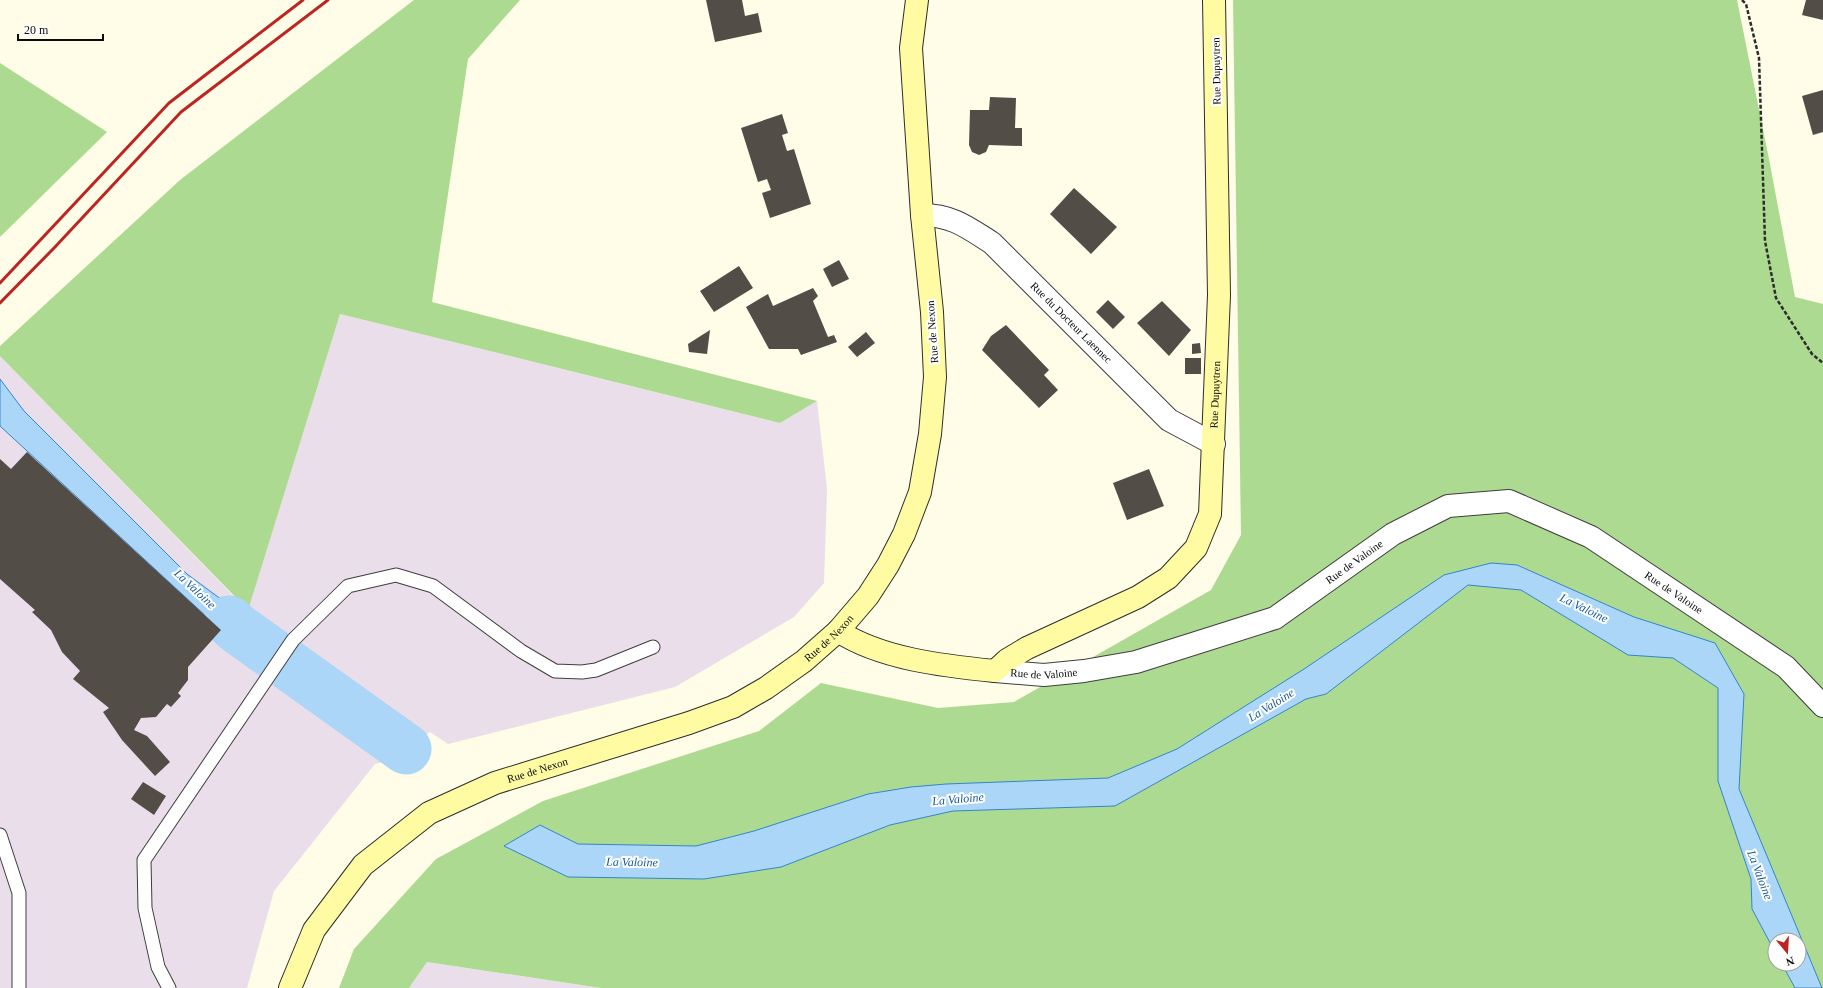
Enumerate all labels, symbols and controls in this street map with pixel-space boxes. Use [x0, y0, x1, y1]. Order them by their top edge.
scale bar [18, 16, 103, 42]
text: 20 m [24, 23, 49, 37]
street label: Rue Dupuytren [1209, 37, 1223, 105]
street label: Rue du Docteur Laennec [1028, 279, 1114, 365]
street label: Rue de Nexon [924, 300, 940, 364]
street label: Rue Dupuytren [1208, 360, 1222, 429]
street label: Rue de Valoine [1323, 537, 1385, 586]
water label: La Valoine [171, 566, 219, 612]
street label: Rue de Valoine [1643, 569, 1705, 616]
water label: La Valoine [1557, 590, 1611, 626]
street label: Rue de Nexon [802, 612, 856, 664]
street label: Rue de Valoine [1010, 666, 1078, 681]
water label: La Valoine [1245, 685, 1297, 725]
street label: Rue de Nexon [505, 755, 570, 785]
water label: La Valoine [931, 790, 985, 808]
water label: La Valoine [1744, 847, 1776, 902]
water label: La Valoine [605, 855, 659, 869]
north arrow [1767, 932, 1807, 972]
text: N [1784, 955, 1796, 968]

